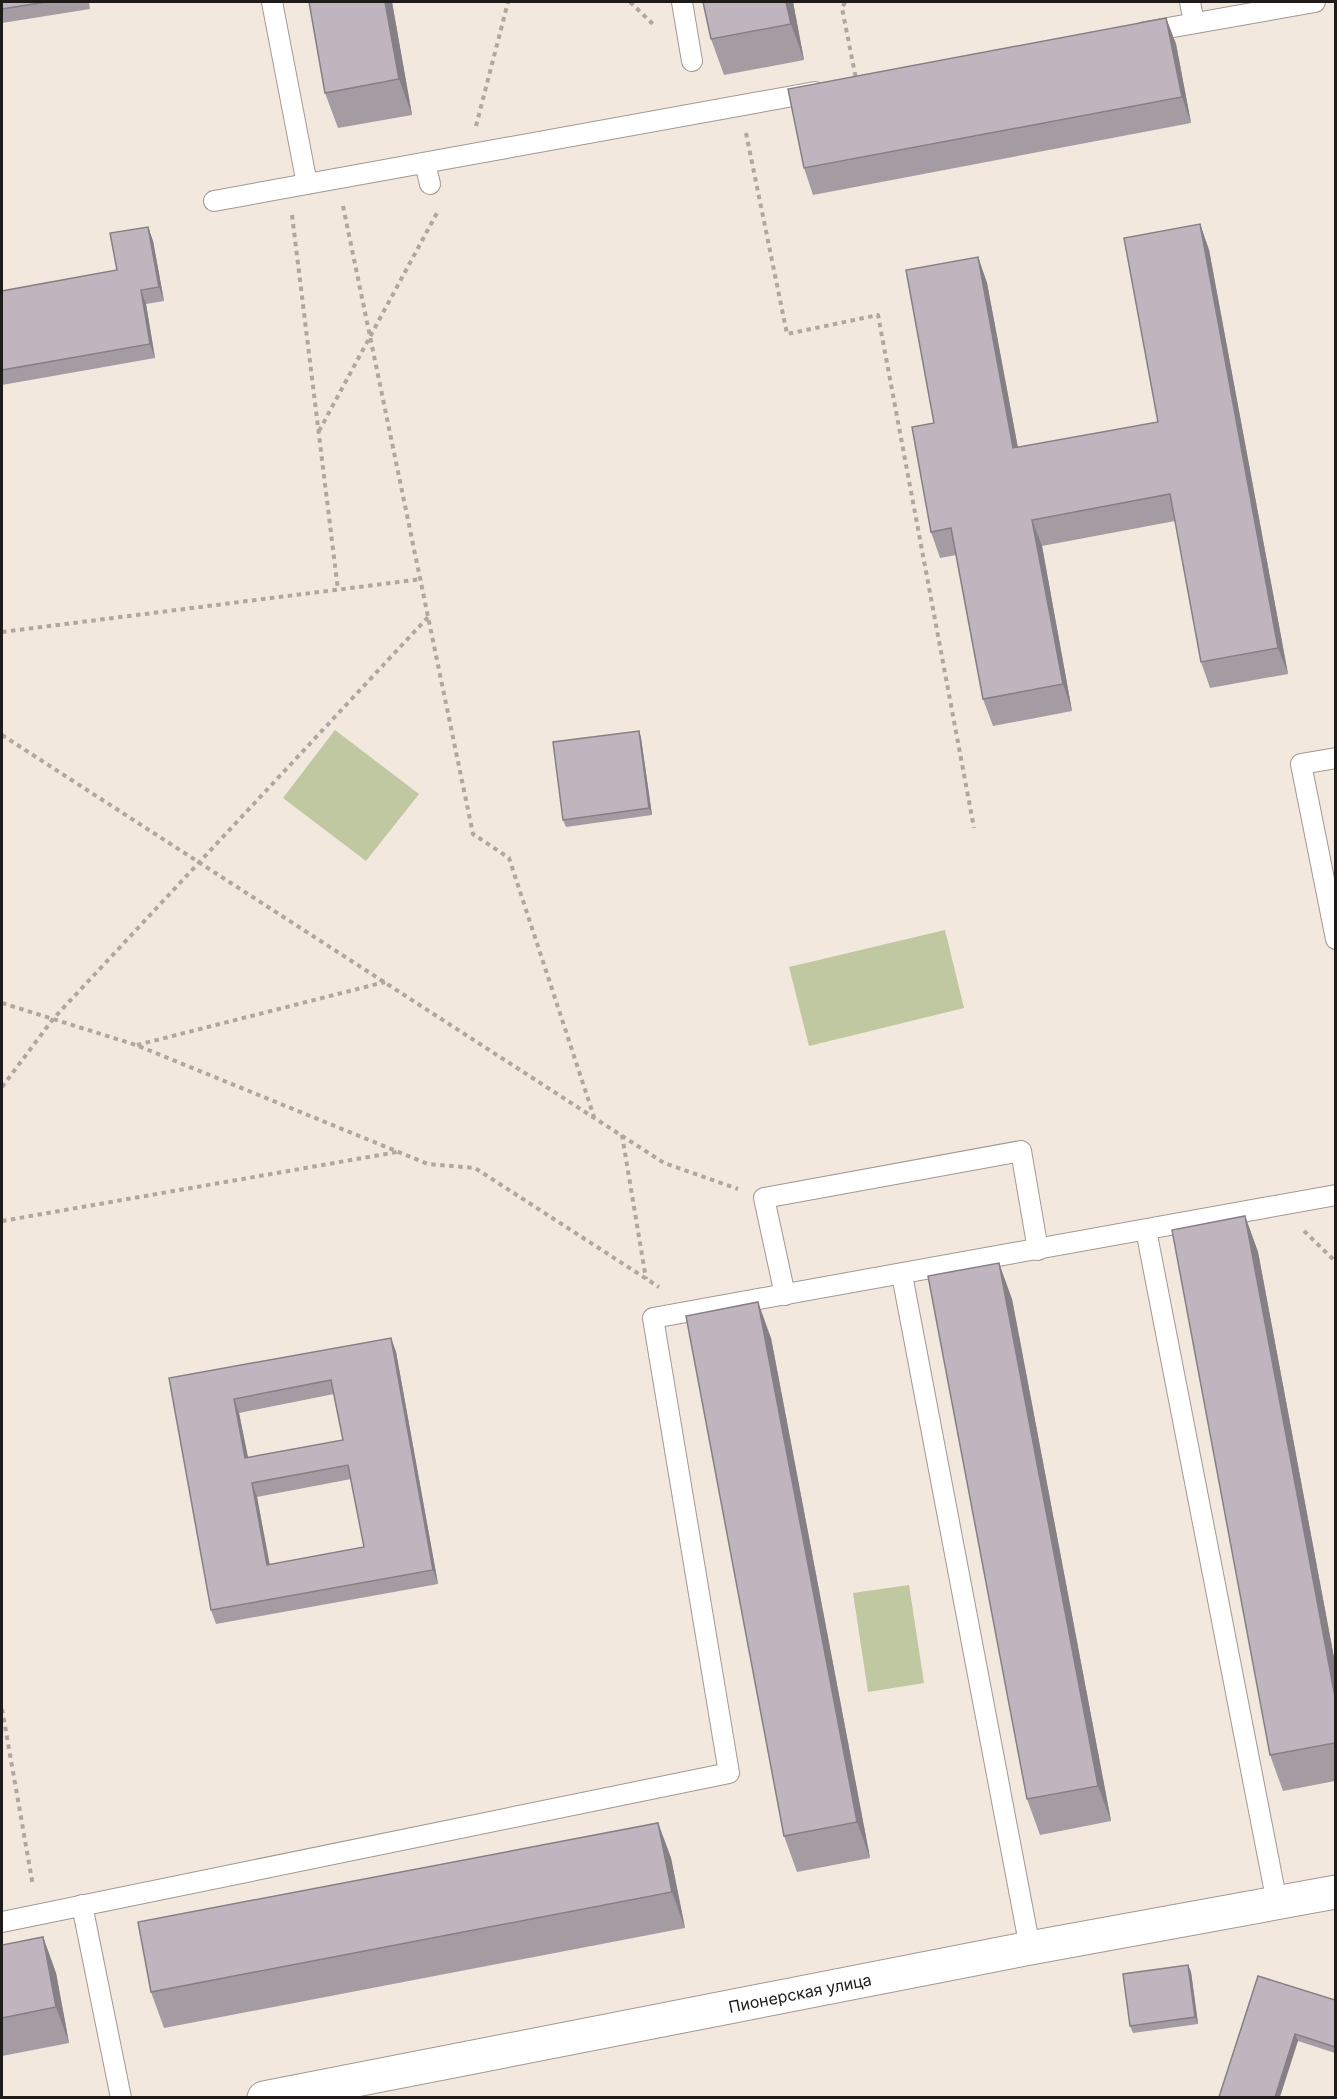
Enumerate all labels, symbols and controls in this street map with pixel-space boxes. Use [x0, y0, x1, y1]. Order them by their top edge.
street label: Пионерская улица [727, 1969, 873, 2017]

